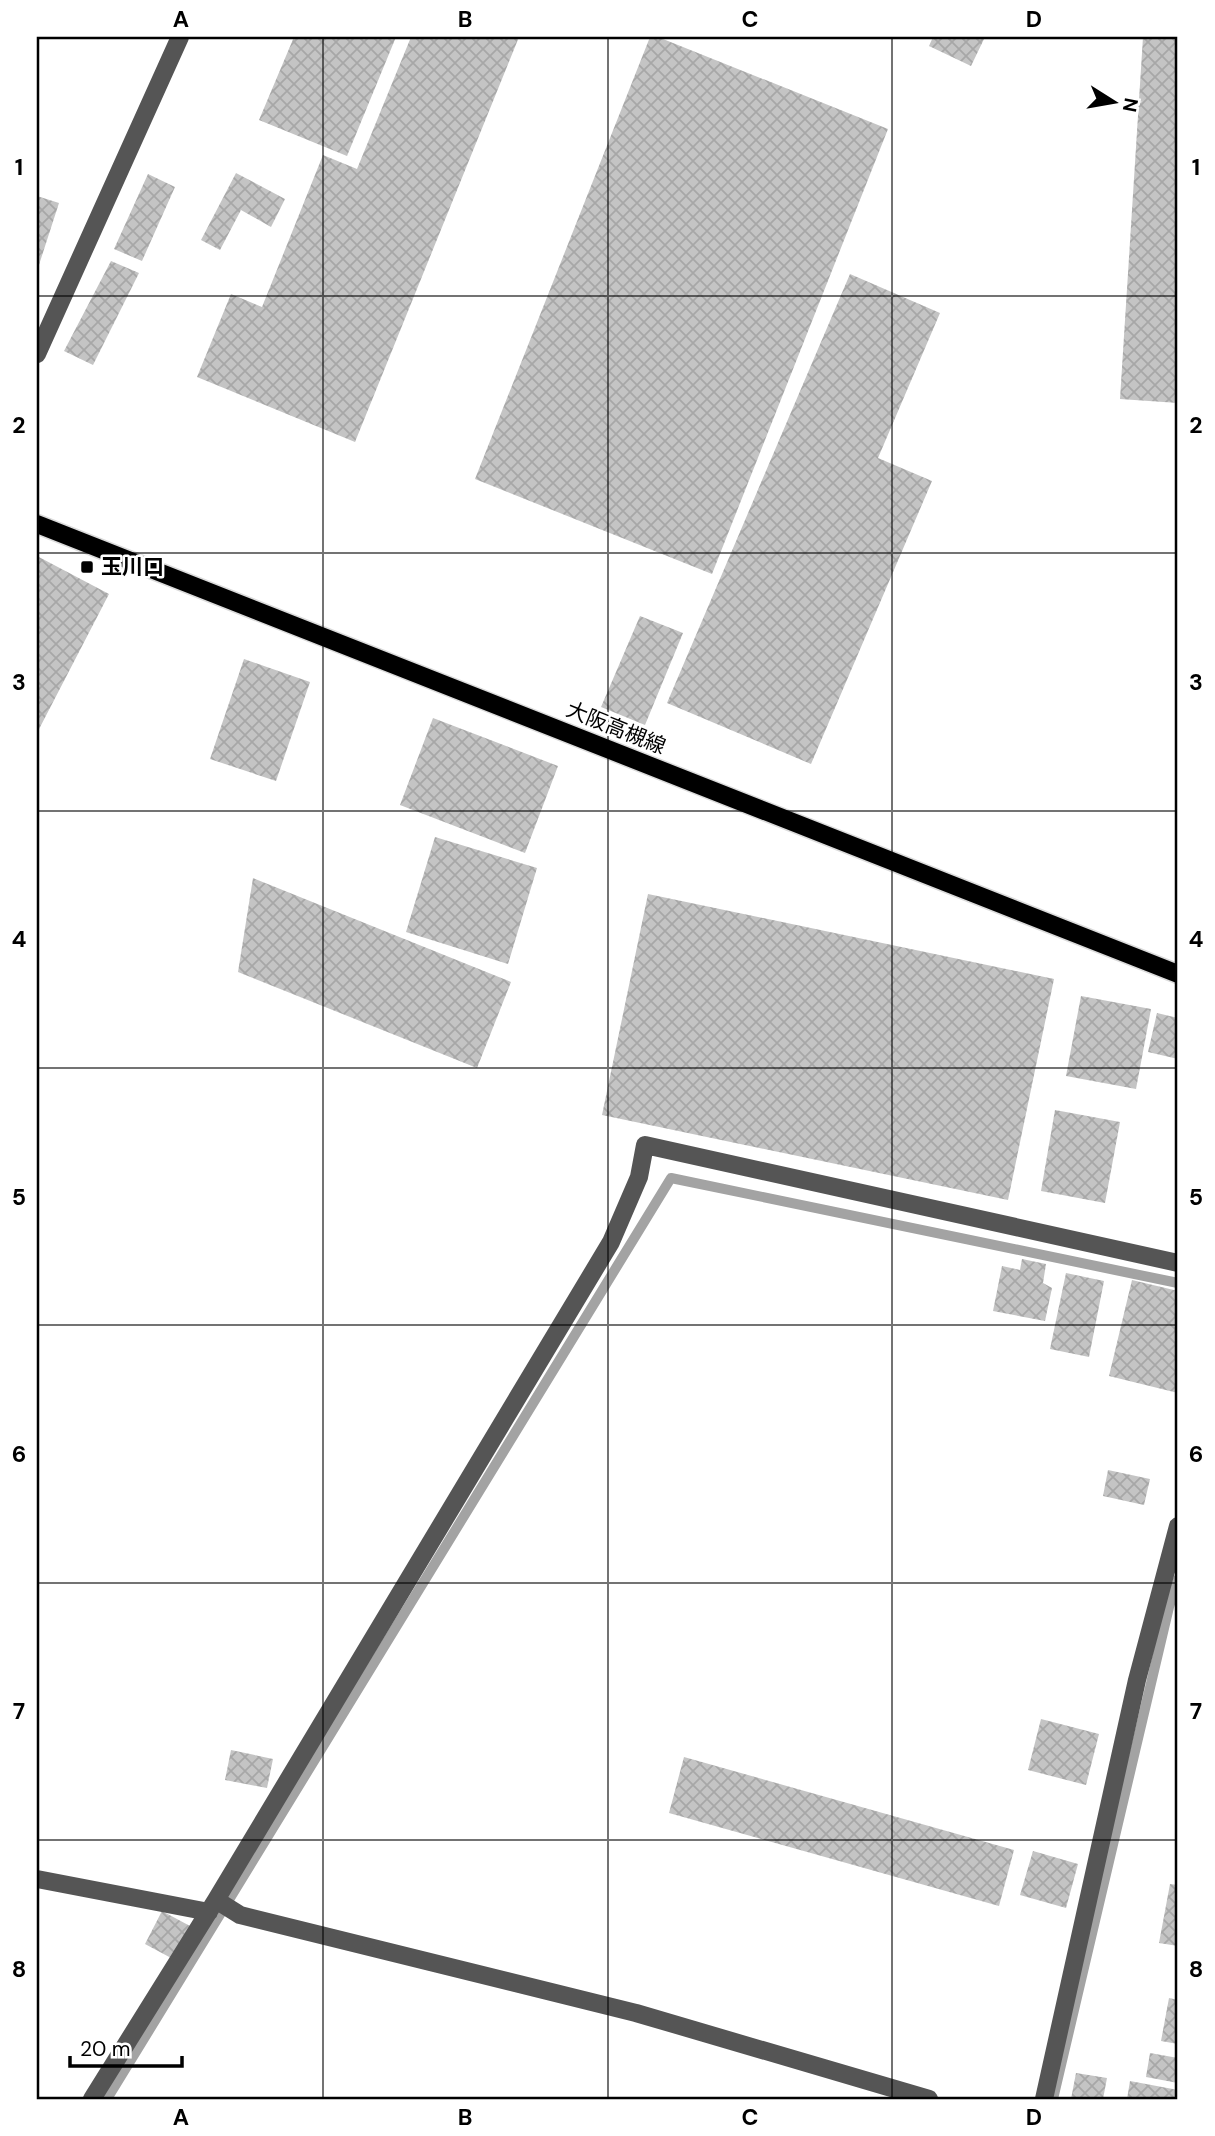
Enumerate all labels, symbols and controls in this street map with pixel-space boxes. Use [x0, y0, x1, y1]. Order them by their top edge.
text: A [173, 4, 189, 34]
text: B [458, 4, 472, 34]
text: C [742, 4, 758, 34]
text: D [1026, 4, 1042, 34]
north arrow [1078, 66, 1148, 136]
text: N [1117, 96, 1144, 114]
text: 1 [15, 152, 23, 182]
text: 1 [1192, 152, 1200, 182]
text: 2 [12, 410, 26, 440]
text: 2 [1189, 410, 1203, 440]
place label: 玉川口 [101, 553, 164, 581]
marker: 玉川口 [79, 559, 95, 575]
text: 3 [12, 667, 26, 697]
text: 3 [1189, 667, 1203, 697]
street label: 大阪高槻線 [562, 695, 670, 761]
text: 4 [12, 924, 27, 954]
text: 4 [1189, 924, 1204, 954]
text: 5 [12, 1182, 26, 1212]
text: 5 [1189, 1182, 1203, 1212]
text: 6 [12, 1439, 26, 1469]
text: 6 [1189, 1439, 1203, 1469]
text: 7 [13, 1696, 25, 1726]
text: 7 [1190, 1696, 1202, 1726]
text: 8 [12, 1954, 26, 1984]
text: 8 [1189, 1954, 1203, 1984]
scale bar [70, 2024, 182, 2068]
text: 20 m [80, 2035, 131, 2063]
text: A [173, 2102, 189, 2132]
text: B [458, 2102, 472, 2132]
text: C [742, 2102, 758, 2132]
text: D [1026, 2102, 1042, 2132]

